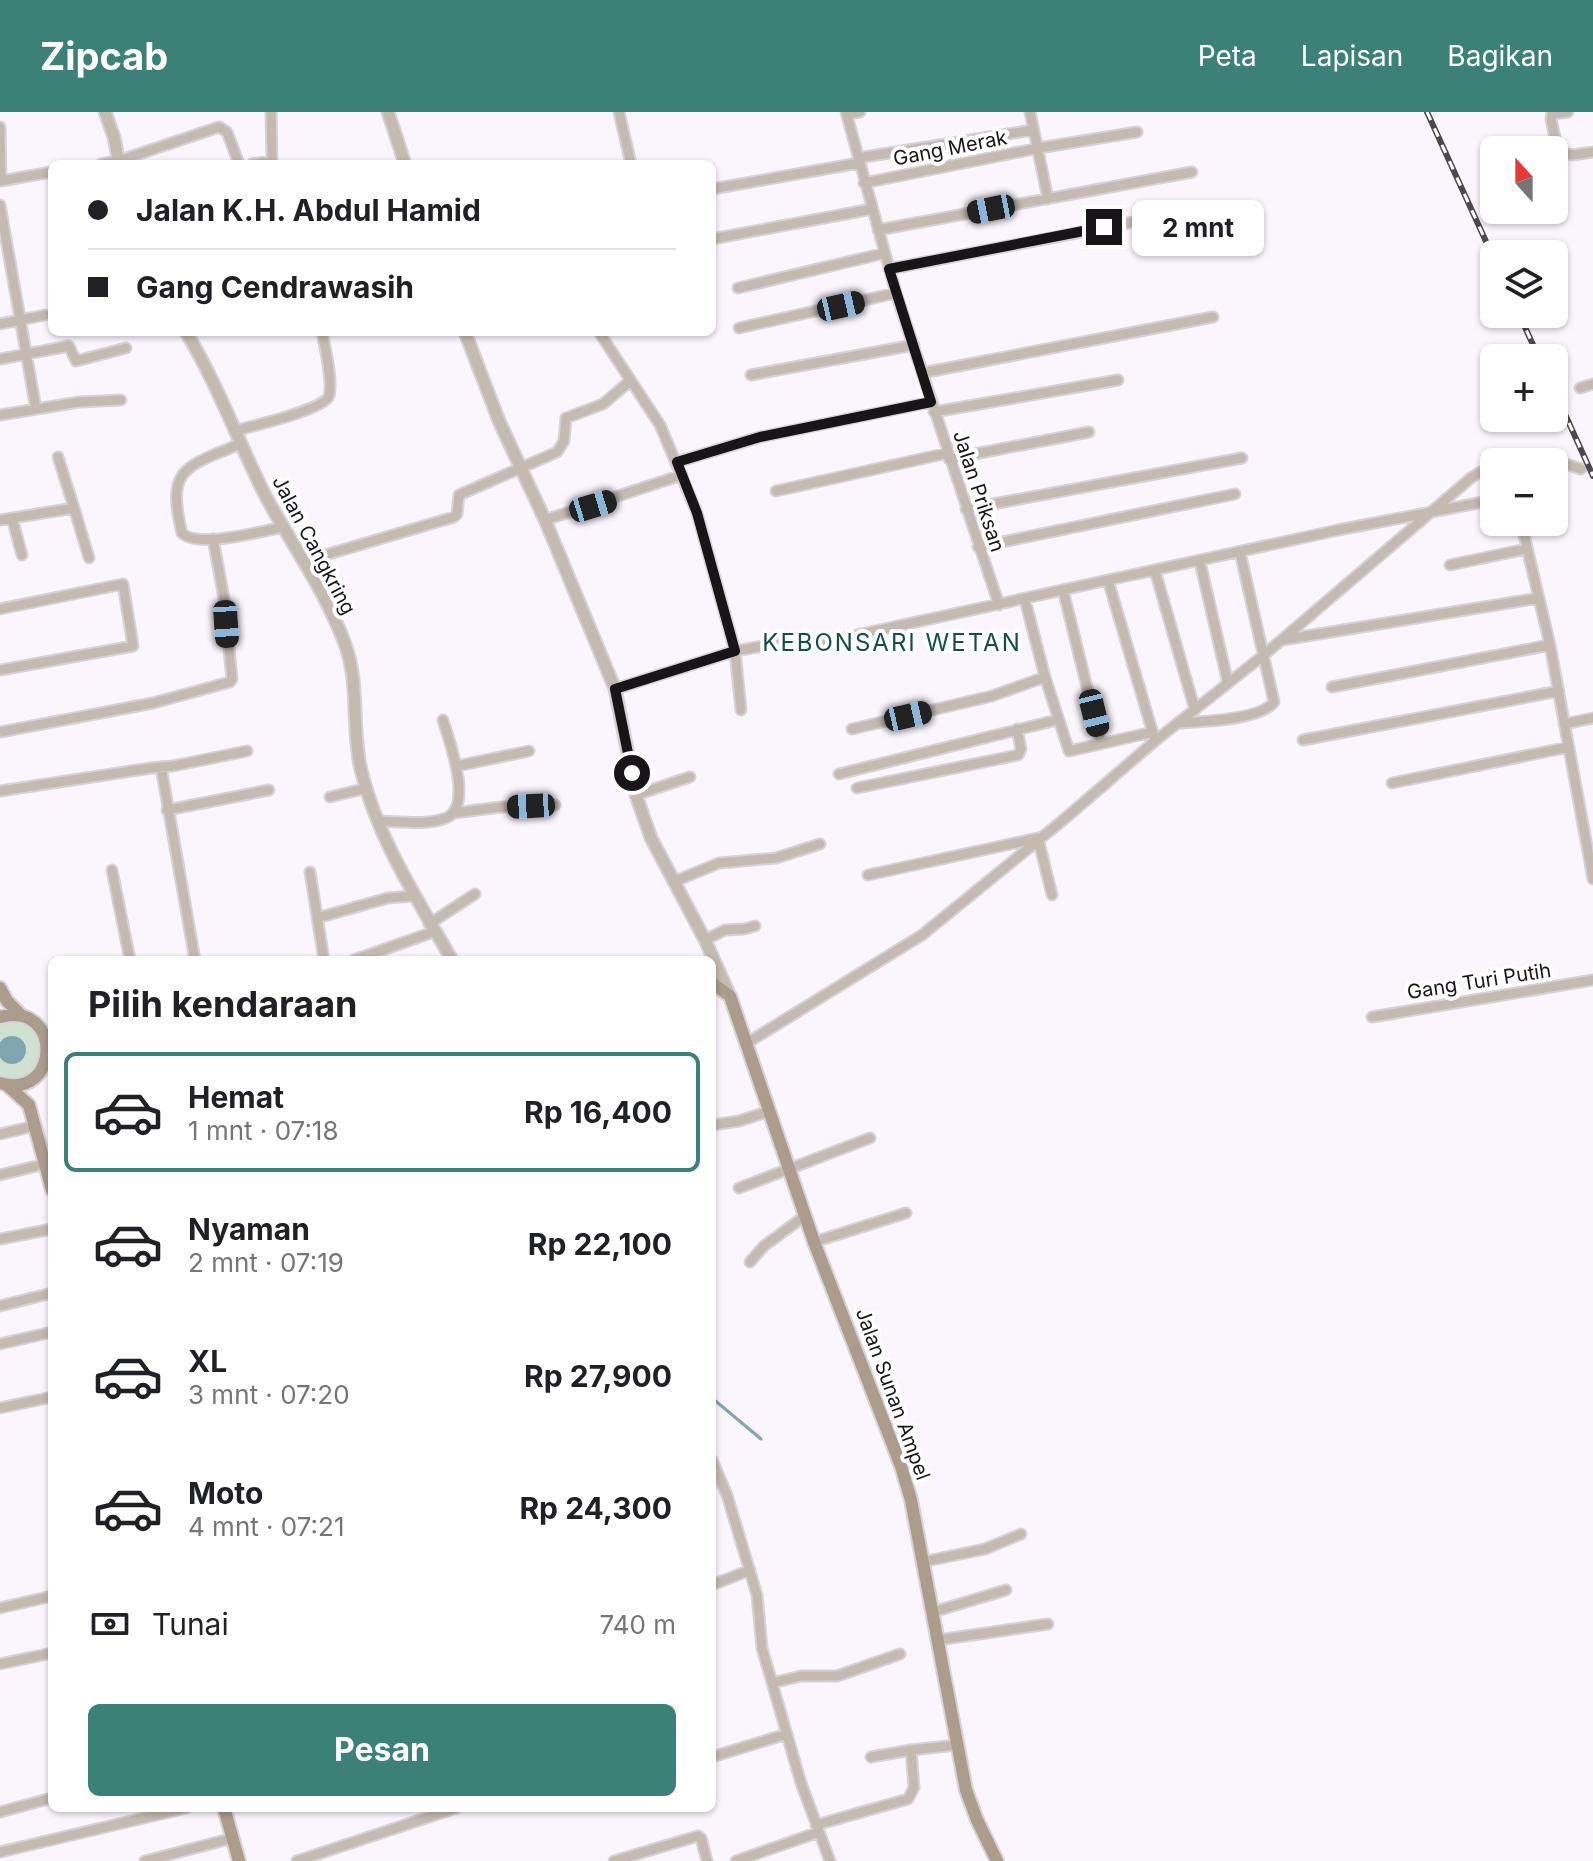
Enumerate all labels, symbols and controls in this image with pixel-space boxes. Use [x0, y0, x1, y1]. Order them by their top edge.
text: Zipcab [40, 33, 168, 79]
text: Peta [1198, 39, 1257, 73]
text: Lapisan [1301, 39, 1403, 73]
text: Bagikan [1447, 39, 1553, 73]
street label: Gang Merak [891, 125, 1009, 171]
north arrow [1480, 136, 1568, 224]
map controls [1480, 136, 1568, 536]
text: Jalan K.H. Abdul Hamid [136, 192, 481, 228]
car [965, 193, 1017, 225]
callout: 2 mnt [1132, 199, 1264, 255]
route end [1086, 209, 1122, 245]
text: 2 mnt [1162, 212, 1234, 243]
button: layers [1480, 240, 1568, 328]
text: Gang Cendrawasih [136, 269, 414, 305]
car [815, 289, 867, 323]
button: + [1480, 344, 1568, 432]
street label: Jalan Priksan [948, 427, 1010, 555]
button: − [1480, 448, 1568, 536]
street label: Jalan Cangkring [267, 471, 361, 619]
car [567, 488, 619, 524]
car [212, 599, 240, 649]
district label: KEBONSARI WETAN [762, 628, 1022, 657]
car [1077, 687, 1111, 739]
car [882, 699, 934, 733]
route start [614, 755, 650, 791]
car [506, 793, 556, 819]
street label: Gang Turi Putih [1405, 958, 1553, 1004]
text: Pilih kendaraan [88, 982, 357, 1026]
icon: car [92, 1076, 164, 1148]
text: Hemat [188, 1079, 284, 1115]
text: Rp 16,400 [524, 1094, 672, 1130]
text: 1 mnt · 07:18 [188, 1115, 339, 1146]
icon: car [92, 1208, 164, 1280]
text: Nyaman [188, 1211, 310, 1247]
text: Rp 22,100 [528, 1226, 672, 1262]
text: 2 mnt · 07:19 [188, 1247, 344, 1278]
street label: Jalan Sunan Ampel [851, 1305, 935, 1483]
icon: car [92, 1340, 164, 1412]
text: XL [188, 1343, 227, 1379]
text: Rp 27,900 [524, 1358, 672, 1394]
text: 3 mnt · 07:20 [188, 1379, 350, 1410]
icon: car [92, 1472, 164, 1544]
text: Moto [188, 1475, 263, 1511]
text: Rp 24,300 [519, 1490, 672, 1526]
text: 4 mnt · 07:21 [188, 1511, 345, 1542]
icon: cash [88, 1602, 132, 1646]
text: Tunai [152, 1606, 229, 1642]
text: 740 m [600, 1609, 676, 1640]
button: Pesan [88, 1704, 676, 1796]

